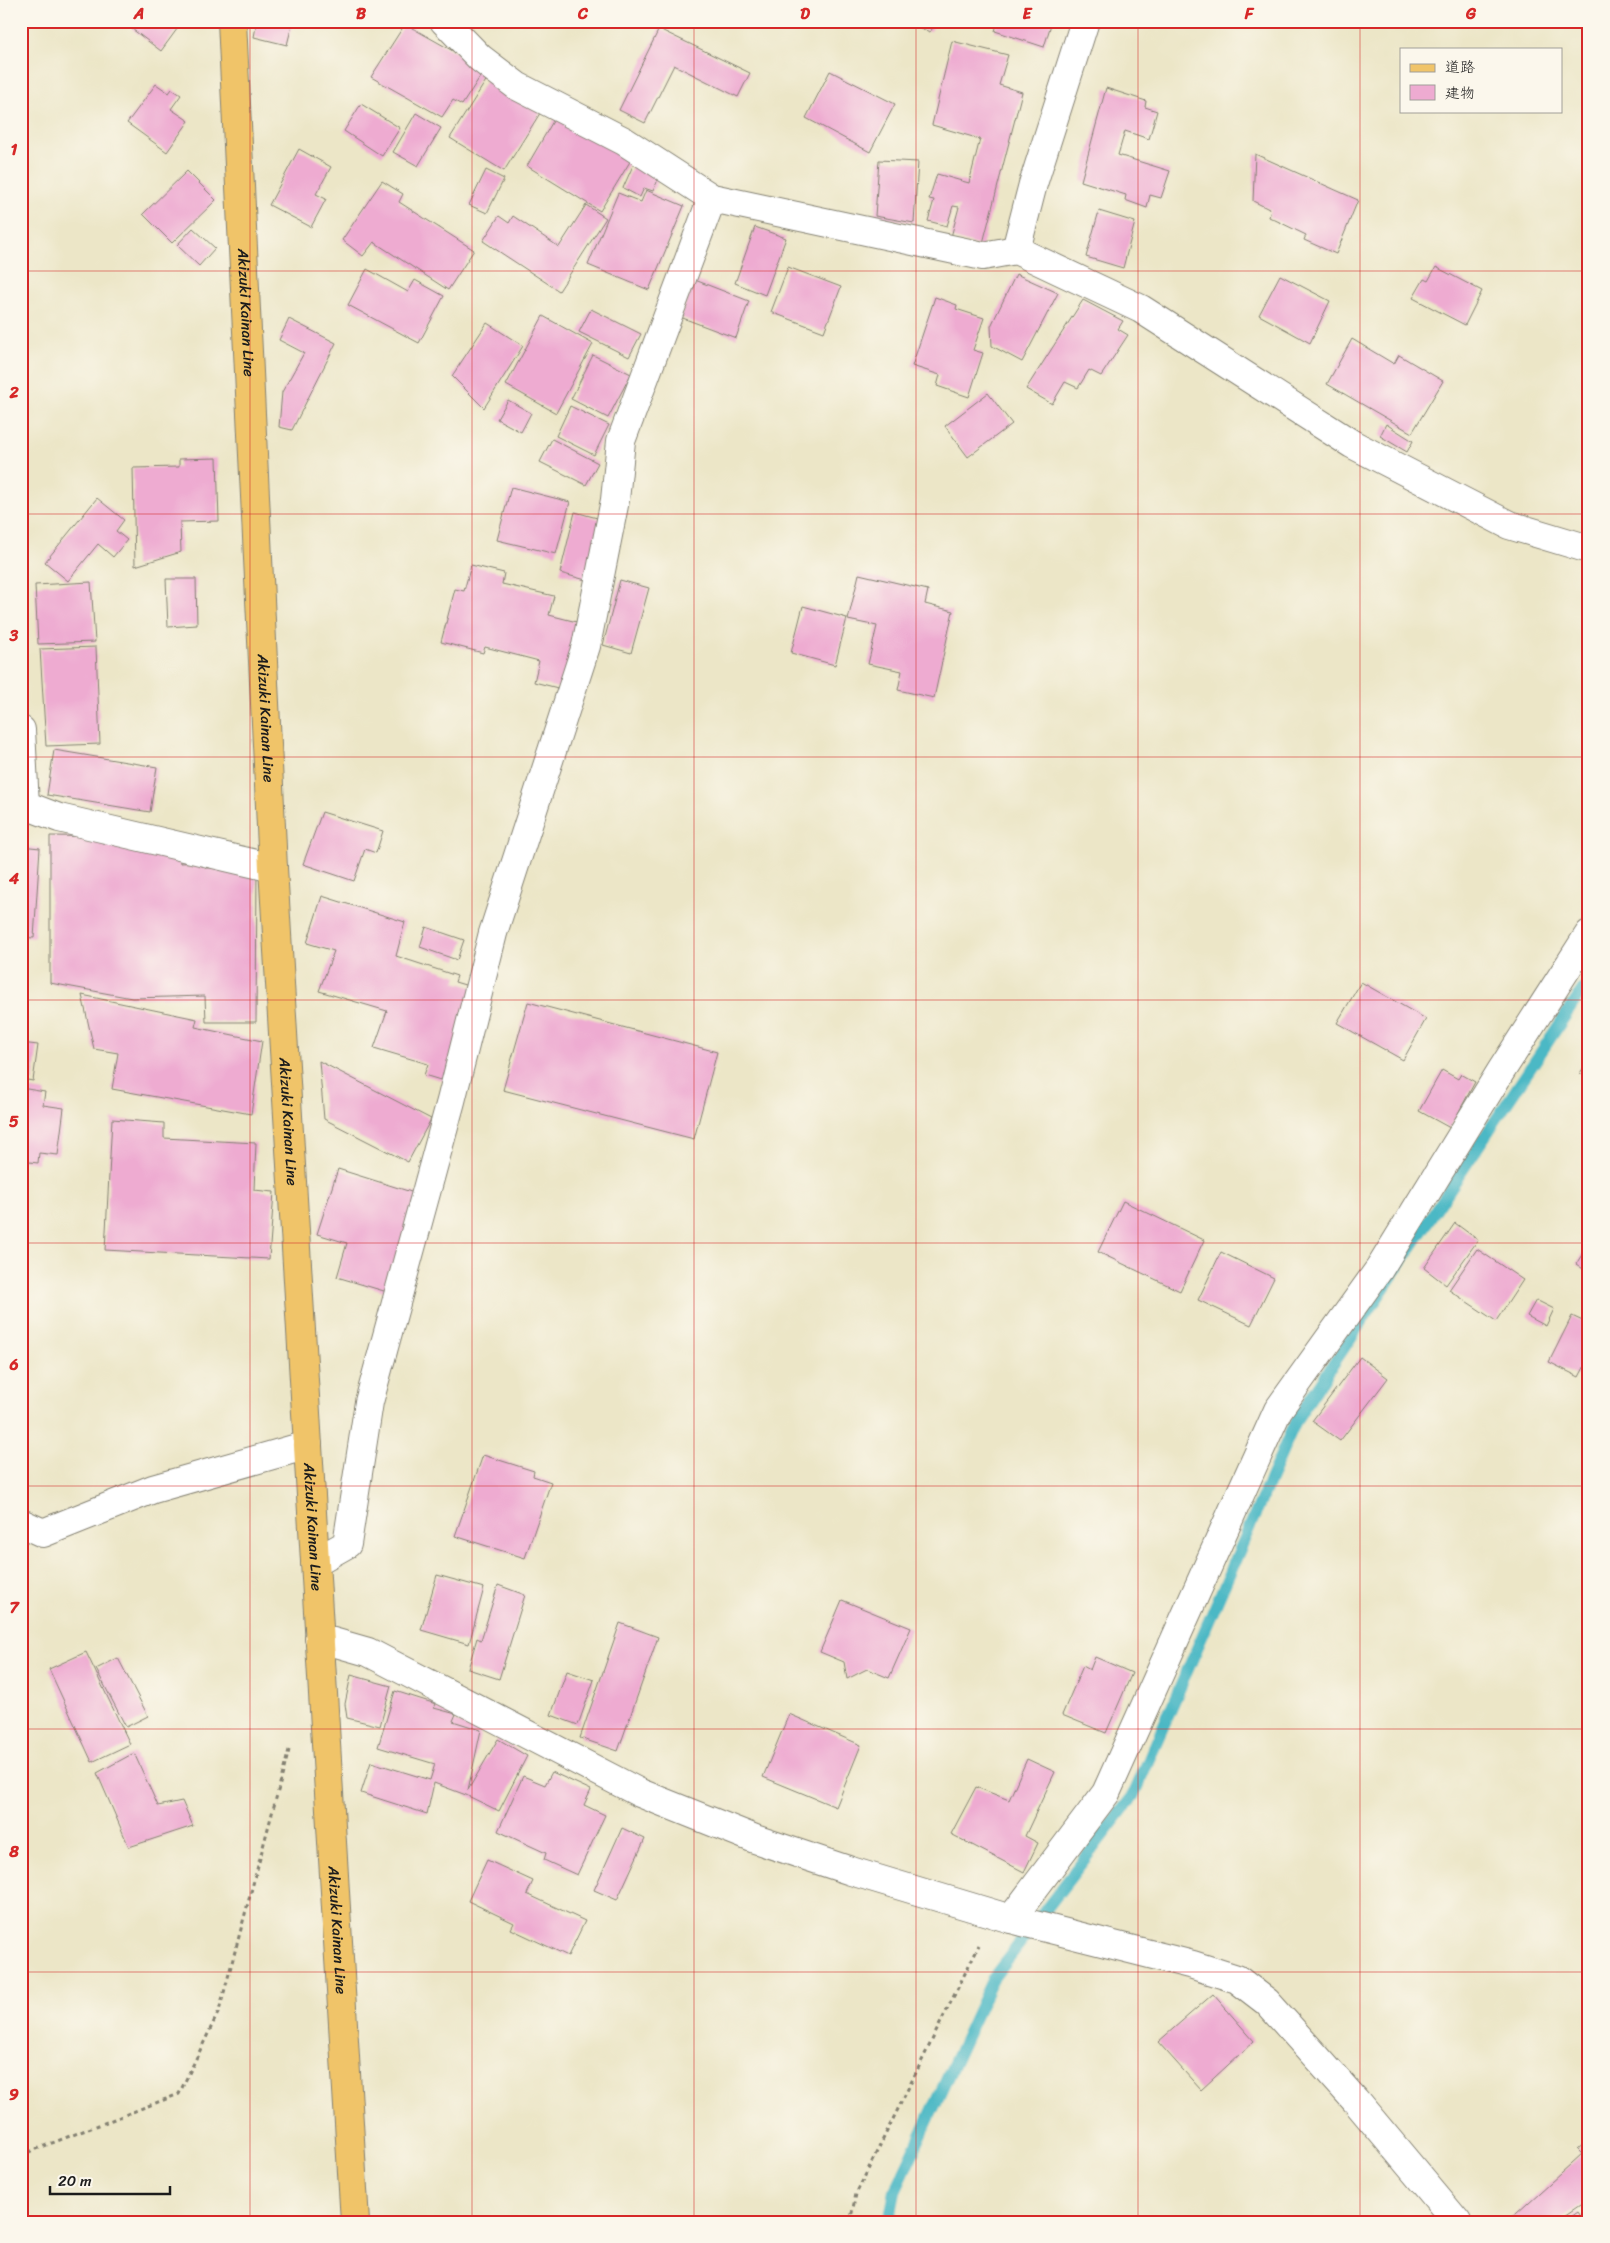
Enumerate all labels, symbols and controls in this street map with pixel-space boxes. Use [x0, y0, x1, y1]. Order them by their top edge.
text: A [133, 0, 144, 28]
text: B [356, 0, 367, 28]
text: C [577, 0, 589, 28]
text: D [800, 0, 810, 28]
text: E [1023, 0, 1033, 28]
text: F [1244, 0, 1255, 28]
text: G [1465, 0, 1477, 28]
legend [1400, 48, 1562, 112]
text: 道路 [1445, 54, 1475, 80]
text: 建物 [1445, 80, 1475, 106]
text: 1 [11, 135, 18, 164]
street label: Akizuki Kainan Line [230, 247, 262, 378]
text: 2 [8, 378, 19, 407]
text: 3 [9, 621, 19, 650]
street label: Akizuki Kainan Line [250, 652, 282, 783]
text: 4 [8, 864, 19, 893]
street label: Akizuki Kainan Line [271, 1056, 305, 1187]
text: 5 [9, 1107, 19, 1136]
text: 6 [8, 1350, 19, 1379]
street label: Akizuki Kainan Line [296, 1461, 330, 1592]
text: 7 [9, 1593, 20, 1622]
text: 8 [8, 1837, 19, 1866]
street label: Akizuki Kainan Line [320, 1864, 354, 1995]
text: 9 [9, 2080, 19, 2109]
scale bar [50, 2163, 170, 2195]
text: 20 m [58, 2168, 92, 2194]

